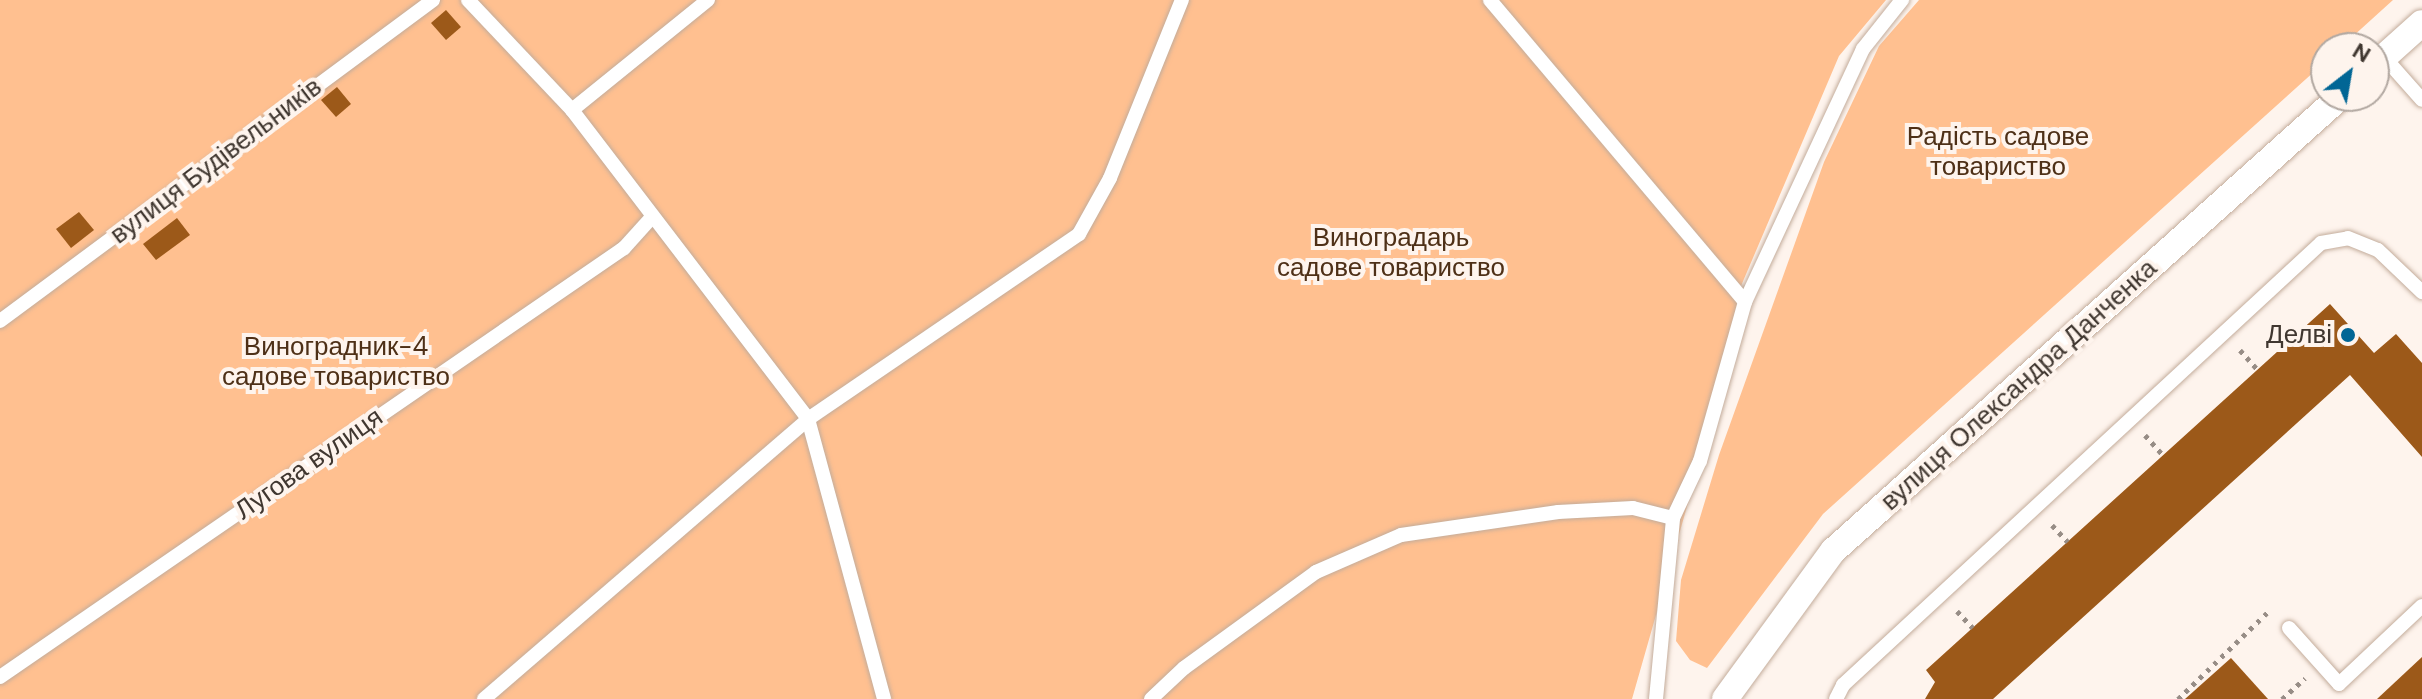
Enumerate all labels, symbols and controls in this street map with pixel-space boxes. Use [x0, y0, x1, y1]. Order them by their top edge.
north arrow [2310, 32, 2390, 112]
text: N [2347, 36, 2376, 69]
street label: вулиця Будівельників [104, 71, 328, 251]
park label: Радість садове товариство [1907, 121, 2089, 182]
park label: Виноградарь садове товариство [1277, 222, 1505, 284]
street label: вулиця Олександра Данченка [1875, 253, 2163, 517]
place label: Делві [2266, 319, 2332, 351]
marker: Делві [2339, 326, 2357, 344]
park label: Виноградник-4 садове товариство [222, 331, 450, 392]
street label: Лугова вулиця [229, 402, 389, 526]

